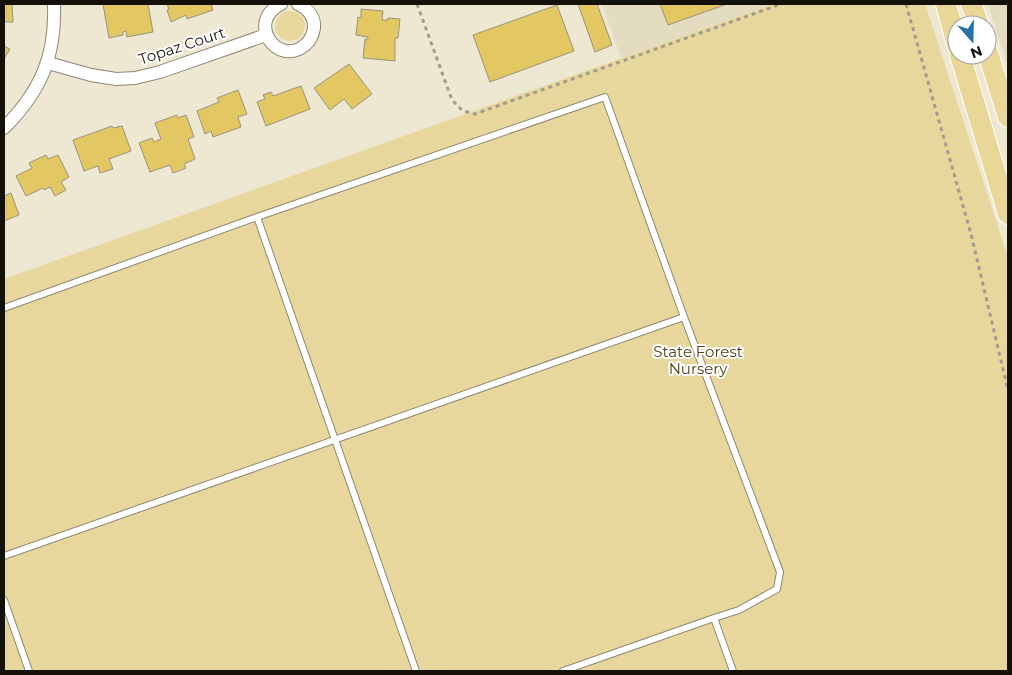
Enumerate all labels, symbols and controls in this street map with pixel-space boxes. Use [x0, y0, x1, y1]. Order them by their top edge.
north arrow [947, 15, 997, 65]
street label: Topaz Court [136, 23, 228, 68]
text: N [968, 42, 985, 63]
park label: State Forest Nursery [653, 342, 743, 378]

